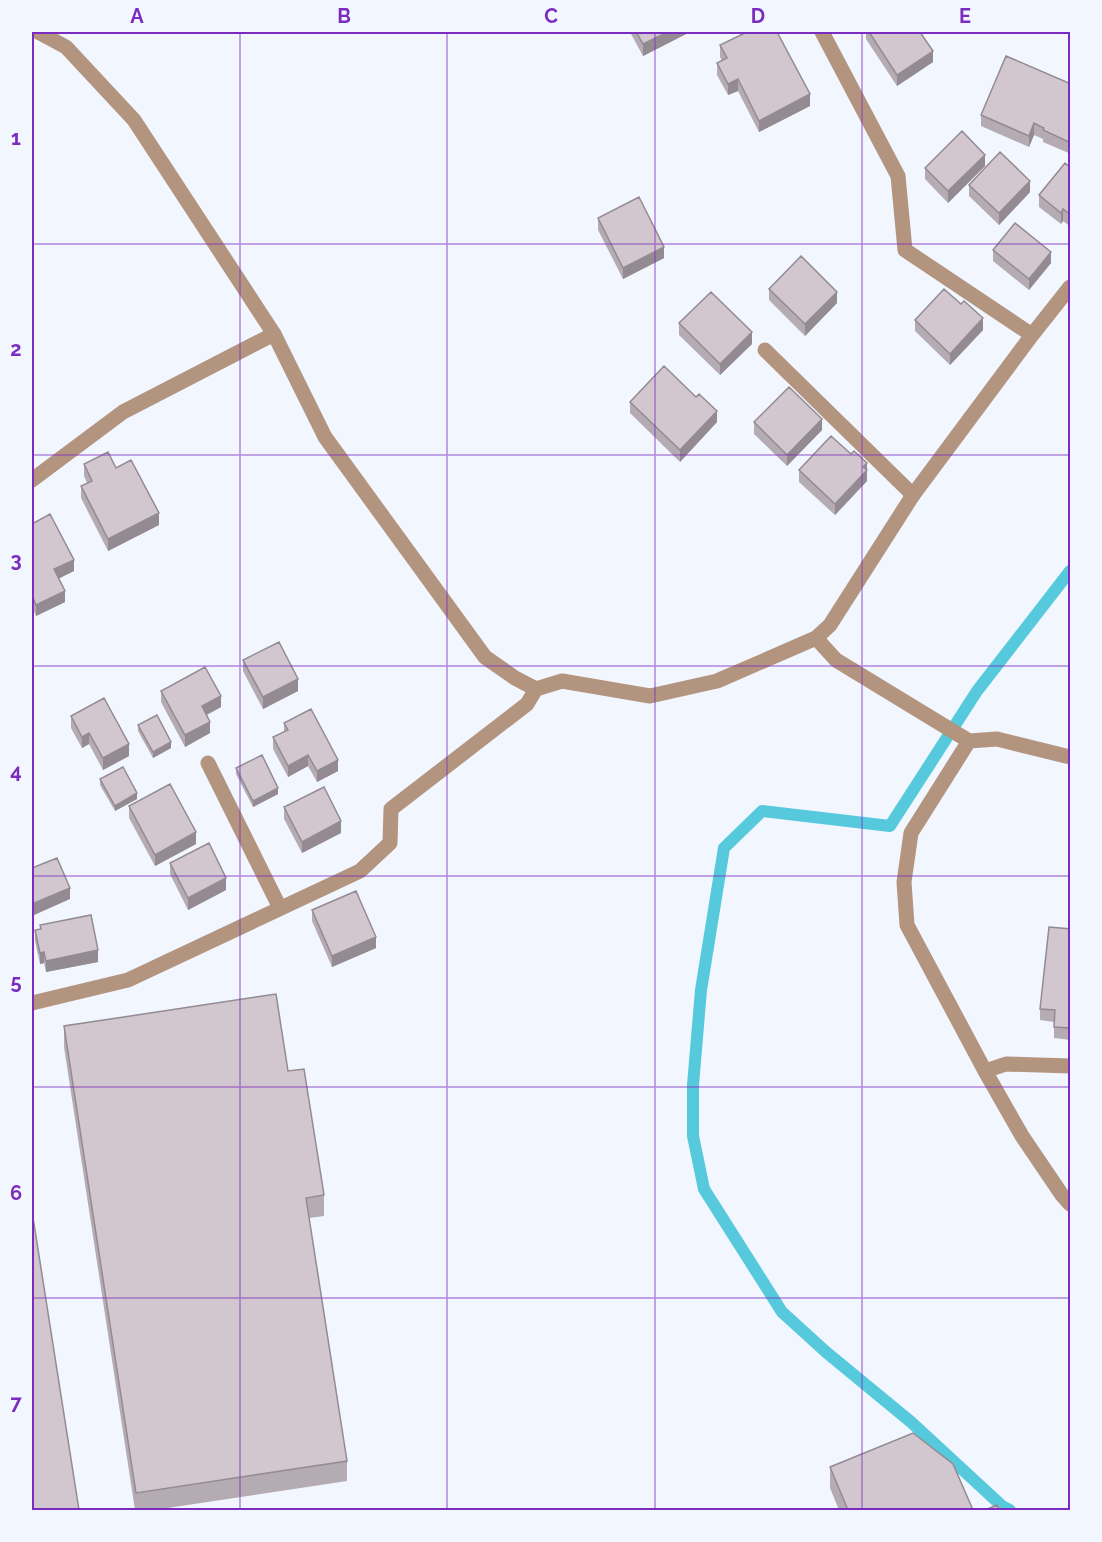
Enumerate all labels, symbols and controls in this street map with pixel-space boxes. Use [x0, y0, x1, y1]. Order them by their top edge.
text: A [130, 4, 144, 28]
text: B [337, 4, 351, 28]
text: C [544, 4, 558, 28]
text: D [751, 4, 765, 28]
text: E [959, 4, 971, 28]
text: 1 [11, 126, 21, 150]
text: 2 [10, 337, 22, 361]
text: 3 [10, 548, 22, 572]
text: 4 [10, 759, 22, 783]
text: 5 [10, 970, 22, 994]
text: 6 [10, 1181, 22, 1205]
text: 7 [10, 1391, 22, 1415]

